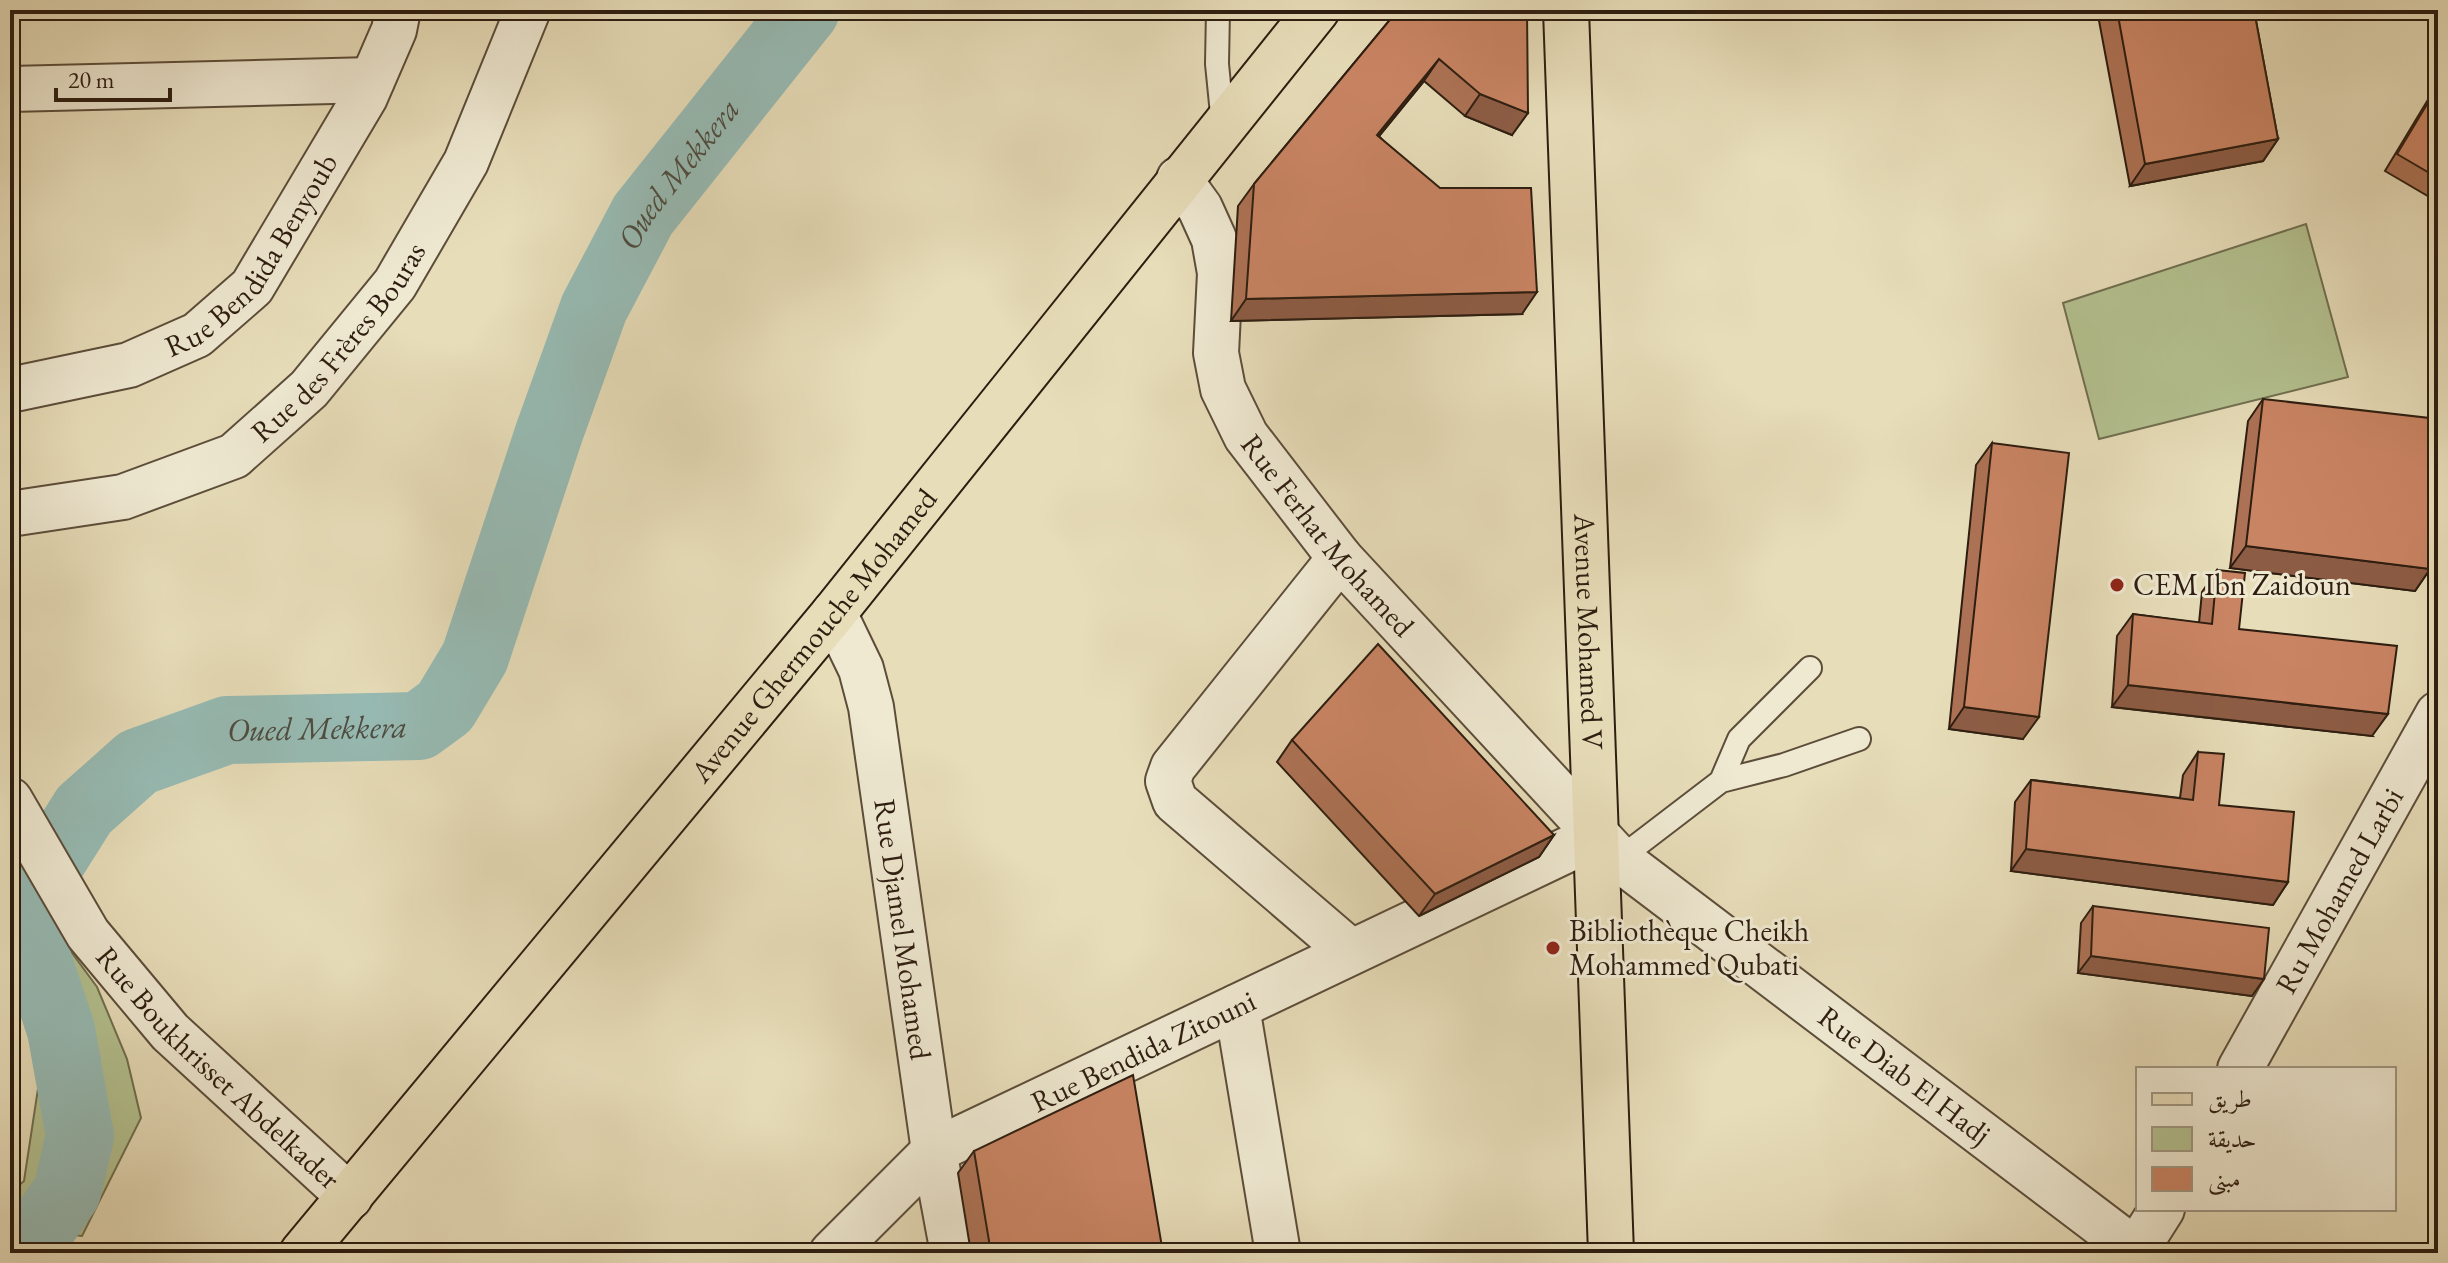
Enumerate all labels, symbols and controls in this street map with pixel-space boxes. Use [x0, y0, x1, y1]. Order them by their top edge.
scale bar [56, 52, 170, 102]
text: 20 m [68, 64, 115, 95]
water label: Oued Mekkera [607, 89, 749, 257]
street label: Rue Bendida Benyoub [159, 146, 346, 366]
street label: Rue des Frères Bouras [243, 235, 434, 451]
street label: Rue Ferhat Mohamed [1232, 426, 1424, 645]
street label: Avenue Ghermouche Mohamed [681, 480, 946, 791]
street label: Avenue Mohamed V [1565, 512, 1613, 751]
place label: CEM Ibn Zaidoun [2133, 565, 2351, 604]
marker: CEM Ibn Zaidoun [2108, 576, 2126, 594]
water label: Oued Mekkera [227, 705, 408, 751]
street label: Ru Mohamed Larbi [2266, 781, 2412, 1000]
street label: Rue Djamel Mohamed [865, 796, 941, 1063]
place label: Bibliothèque Cheikh Mohammed Qubati [1569, 911, 1809, 984]
street label: Rue Boukhrisset Abdelkader [88, 938, 349, 1197]
marker: Bibliothèque Cheikh Mohammed Qubati [1544, 939, 1562, 957]
street label: Rue Bendida Zitouni [1024, 981, 1262, 1121]
street label: Rue Diab El Hadj [1811, 997, 1999, 1153]
legend [2136, 1067, 2396, 1211]
text: طريق [2208, 1083, 2252, 1114]
text: حديقة [2208, 1123, 2257, 1154]
text: مبنى [2208, 1163, 2241, 1196]

